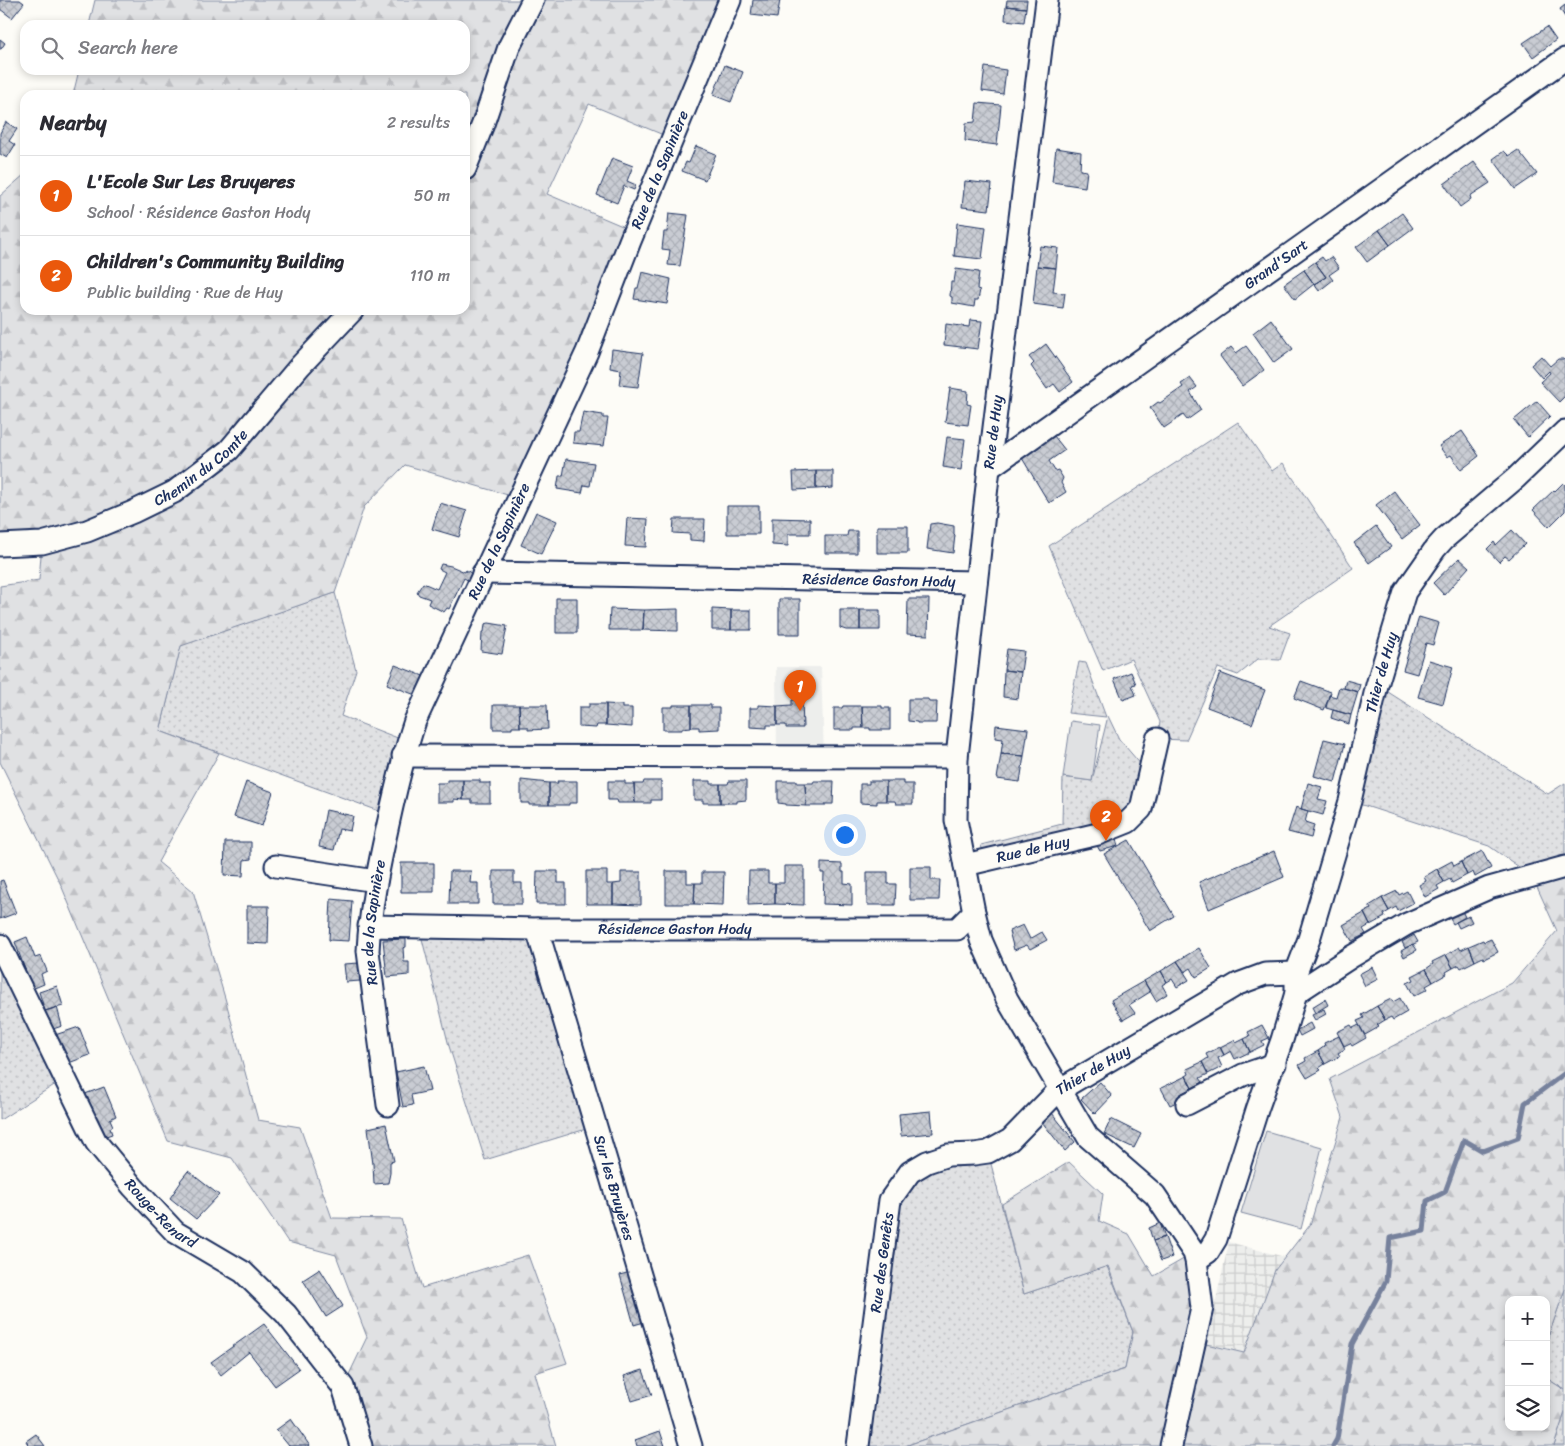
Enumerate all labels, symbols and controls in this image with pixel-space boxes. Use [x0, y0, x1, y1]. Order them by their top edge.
search box [20, 20, 470, 75]
text: Search here [78, 31, 178, 64]
icon: search [38, 34, 66, 62]
text: Nearby [40, 104, 106, 142]
street label: Rue de la Sapinière [623, 106, 696, 233]
text: 2 results [387, 108, 450, 137]
text: L'Ecole Sur Les Bruyeres [87, 165, 295, 198]
text: 1 [53, 181, 59, 210]
text: 50 m [414, 181, 450, 210]
text: School · Résidence Gaston Hody [87, 198, 310, 227]
street label: Grand'Sart [1238, 232, 1314, 296]
text: Children's Community Building [87, 245, 344, 278]
text: 2 [51, 261, 61, 290]
text: 110 m [410, 261, 450, 290]
text: Public building · Rue de Huy [87, 278, 283, 307]
street label: Rue de Huy [976, 393, 1010, 470]
street label: Chemin du Comte [149, 423, 255, 513]
street label: Rue de la Sapinière [460, 478, 537, 604]
street label: Résidence Gaston Hody [802, 566, 956, 595]
street label: Thier de Huy [1358, 628, 1405, 716]
pin: 1 [784, 670, 816, 711]
pin: 2 [1090, 800, 1122, 841]
your location [832, 822, 858, 848]
street label: Rue de Huy [994, 828, 1073, 870]
street label: Rue de la Sapinière [355, 857, 393, 987]
street label: Résidence Gaston Hody [598, 916, 752, 942]
street label: Thier de Huy [1050, 1037, 1136, 1102]
street label: Sur les Bruyères [586, 1132, 642, 1244]
street label: Rouge-Renard [118, 1173, 203, 1256]
street label: Rue des Genêts [862, 1211, 901, 1314]
map controls [1505, 1296, 1550, 1431]
button: + [1505, 1296, 1550, 1341]
button: − [1505, 1341, 1550, 1386]
button: layers [1505, 1386, 1550, 1431]

